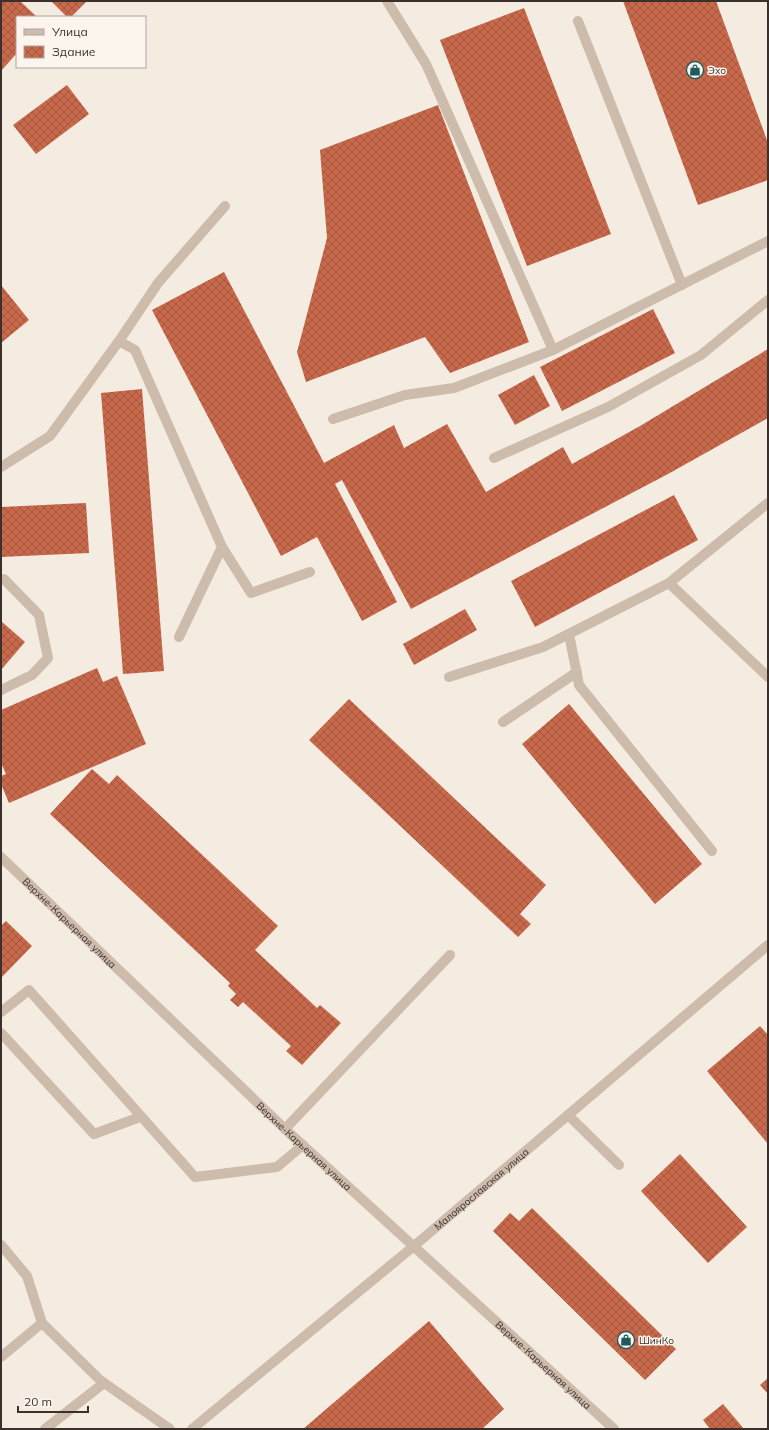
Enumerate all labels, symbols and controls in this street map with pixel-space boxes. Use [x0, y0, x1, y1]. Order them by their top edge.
legend [16, 16, 146, 68]
text: Улица [51, 24, 88, 39]
text: Здание [52, 44, 96, 59]
shop icon: Эхо [685, 60, 705, 80]
place label: Эхо [708, 64, 726, 77]
street label: Верхне-Карьерная улица [20, 875, 119, 971]
street label: Верхне-Карьерная улица [254, 1099, 354, 1194]
street label: Малоярославская улица [432, 1145, 532, 1233]
street label: Верхне-Карьерная улица [493, 1318, 594, 1412]
shop icon: ШинКо [616, 1330, 636, 1350]
place label: ШинКо [639, 1334, 674, 1347]
scale bar [18, 1388, 88, 1414]
text: 20 m [24, 1394, 52, 1409]

